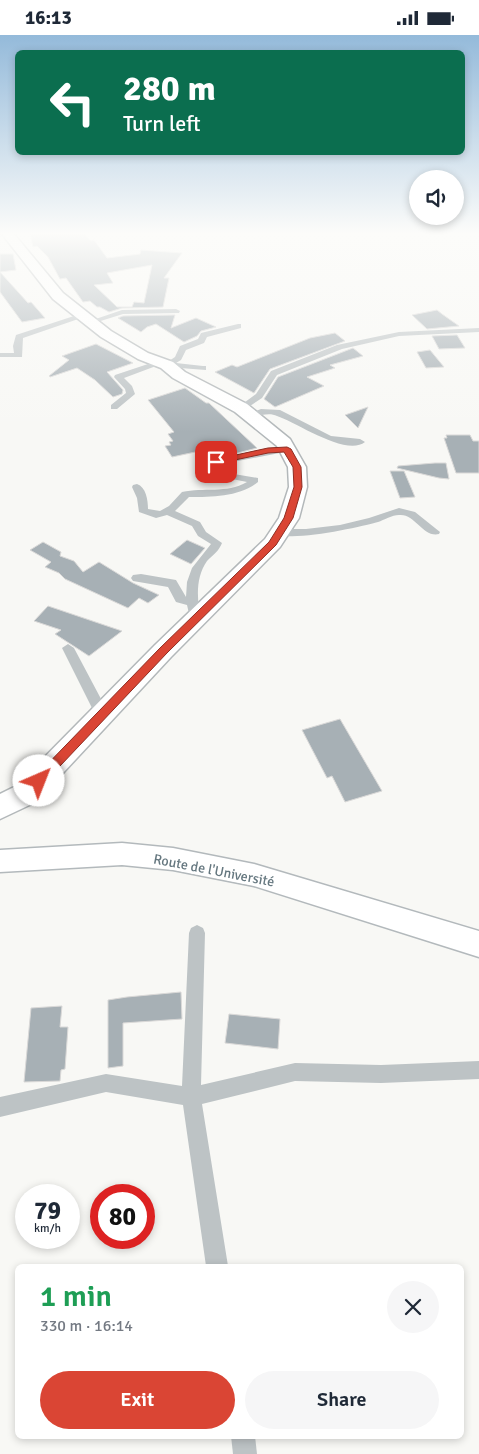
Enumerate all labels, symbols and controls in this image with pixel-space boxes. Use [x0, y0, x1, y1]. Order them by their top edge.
text: 16:13 [25, 6, 72, 30]
text: 280 m [123, 67, 216, 110]
icon: left [40, 70, 105, 135]
text: Turn left [123, 110, 201, 137]
map controls [409, 170, 464, 225]
button: sound [409, 170, 464, 225]
pin [195, 441, 237, 483]
icon: arrive [202, 448, 230, 476]
position arrow [12.0, 754, 64.0, 806]
street label: Route de l'Université [152, 850, 276, 891]
speed limit sign: 80 [90, 1184, 155, 1249]
text: 79 [34, 1195, 61, 1226]
text: km/h [34, 1221, 61, 1236]
text: 1 min [40, 1278, 112, 1315]
button: close [387, 1281, 439, 1333]
text: 330 m · 16:14 [40, 1316, 133, 1336]
button: Exit [40, 1371, 235, 1429]
button: Share [245, 1371, 439, 1429]

